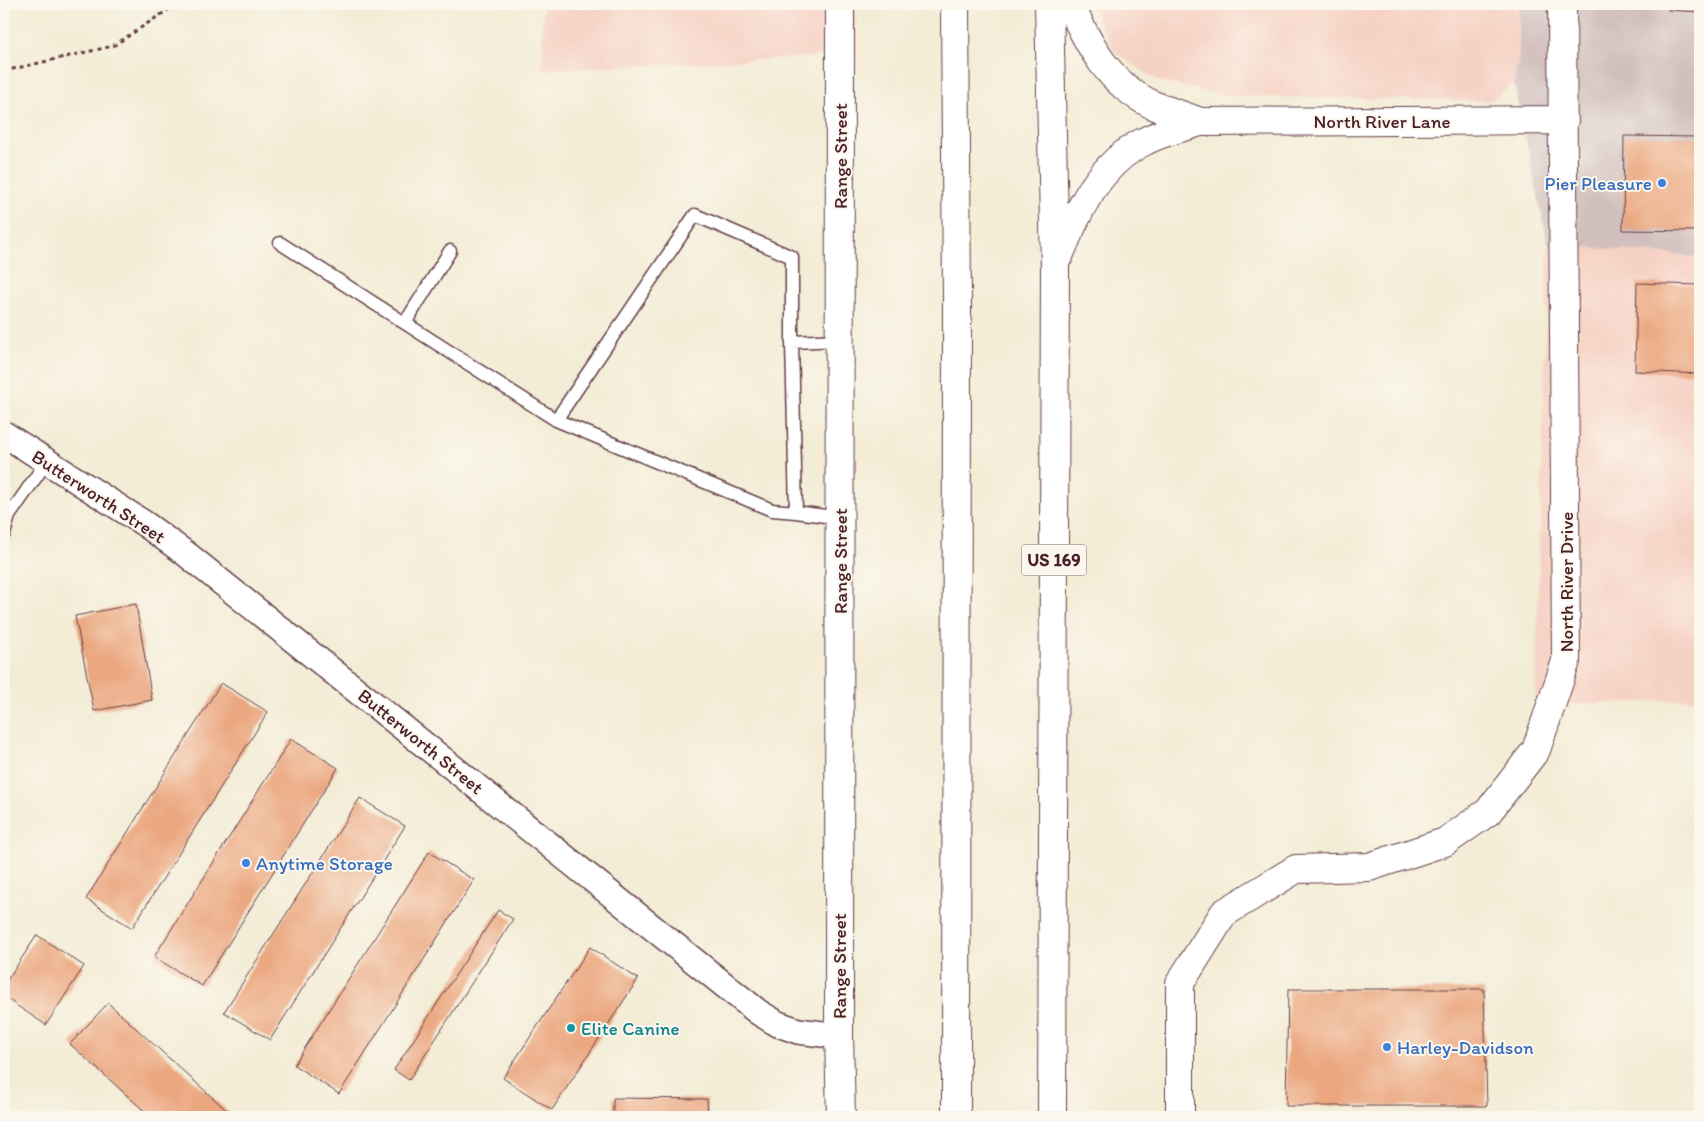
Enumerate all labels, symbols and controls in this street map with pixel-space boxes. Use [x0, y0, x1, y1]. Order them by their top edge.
street label: Range Street [829, 103, 852, 209]
street label: North River Lane [1314, 110, 1450, 133]
place label: Pier Pleasure [1545, 172, 1652, 195]
marker: Pier Pleasure [1656, 177, 1668, 189]
street label: Butterworth Street [28, 445, 170, 548]
street label: Range Street [829, 508, 852, 614]
street label: North River Drive [1555, 512, 1578, 652]
road number: US 169 [1022, 544, 1086, 576]
street label: Butterworth Street [353, 684, 488, 799]
place label: Anytime Storage [256, 852, 393, 875]
marker: Anytime Storage [240, 857, 252, 869]
street label: Range Street [828, 913, 851, 1019]
place label: Elite Canine [581, 1017, 680, 1040]
marker: Elite Canine [565, 1022, 577, 1034]
place label: Harley-Davidson [1397, 1036, 1534, 1059]
marker: Harley-Davidson [1381, 1041, 1393, 1053]

